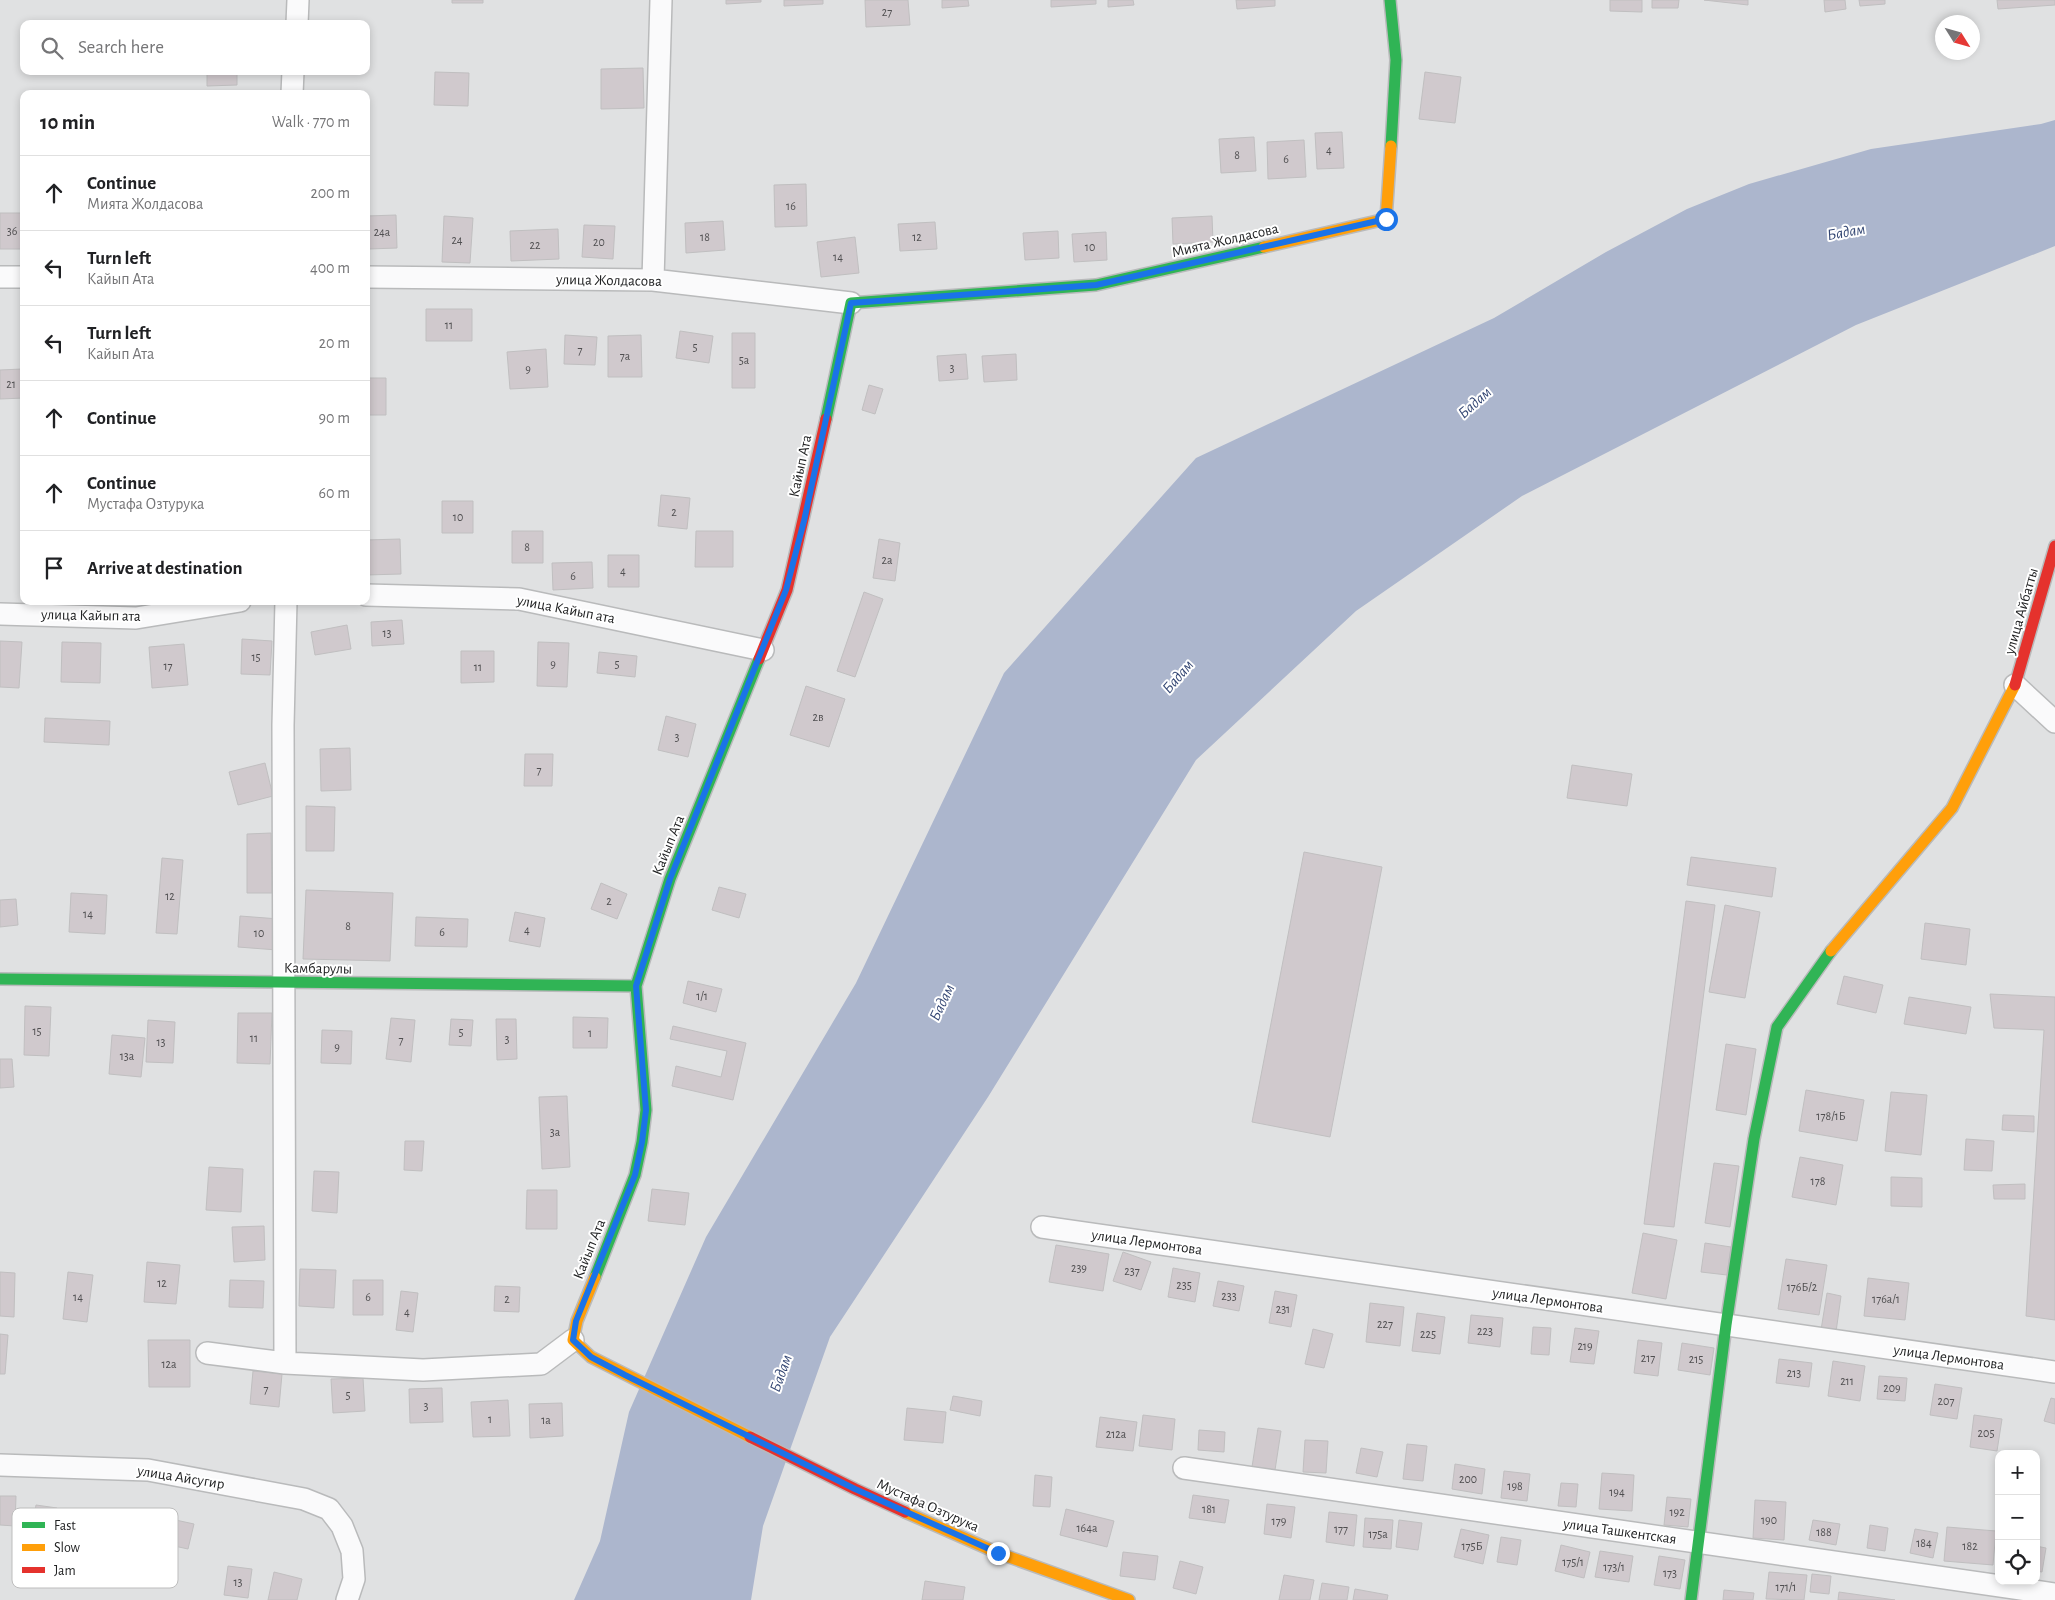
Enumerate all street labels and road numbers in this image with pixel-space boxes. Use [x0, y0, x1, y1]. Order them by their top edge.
street label: Мията Жолдасова [1170, 221, 1280, 260]
street label: улица Жолдасова [555, 272, 662, 289]
street label: Кайып Ата [787, 434, 814, 499]
street label: улица Айбатты [2002, 566, 2041, 657]
street label: улица Кайып ата [515, 592, 616, 626]
street label: улица Кайып ата [40, 607, 141, 624]
street label: Кайып Ата [650, 813, 687, 877]
street label: Камбарулы [284, 960, 352, 977]
street label: Кайып Ата [571, 1217, 608, 1281]
street label: улица Лермонтова [1090, 1227, 1203, 1258]
street label: улица Лермонтова [1491, 1285, 1604, 1316]
street label: улица Лермонтова [1892, 1342, 2005, 1373]
street label: улица Айсугир [135, 1463, 226, 1492]
street label: Мустафа Озтурука [874, 1476, 981, 1535]
street label: улица Ташкентская [1561, 1516, 1678, 1547]

